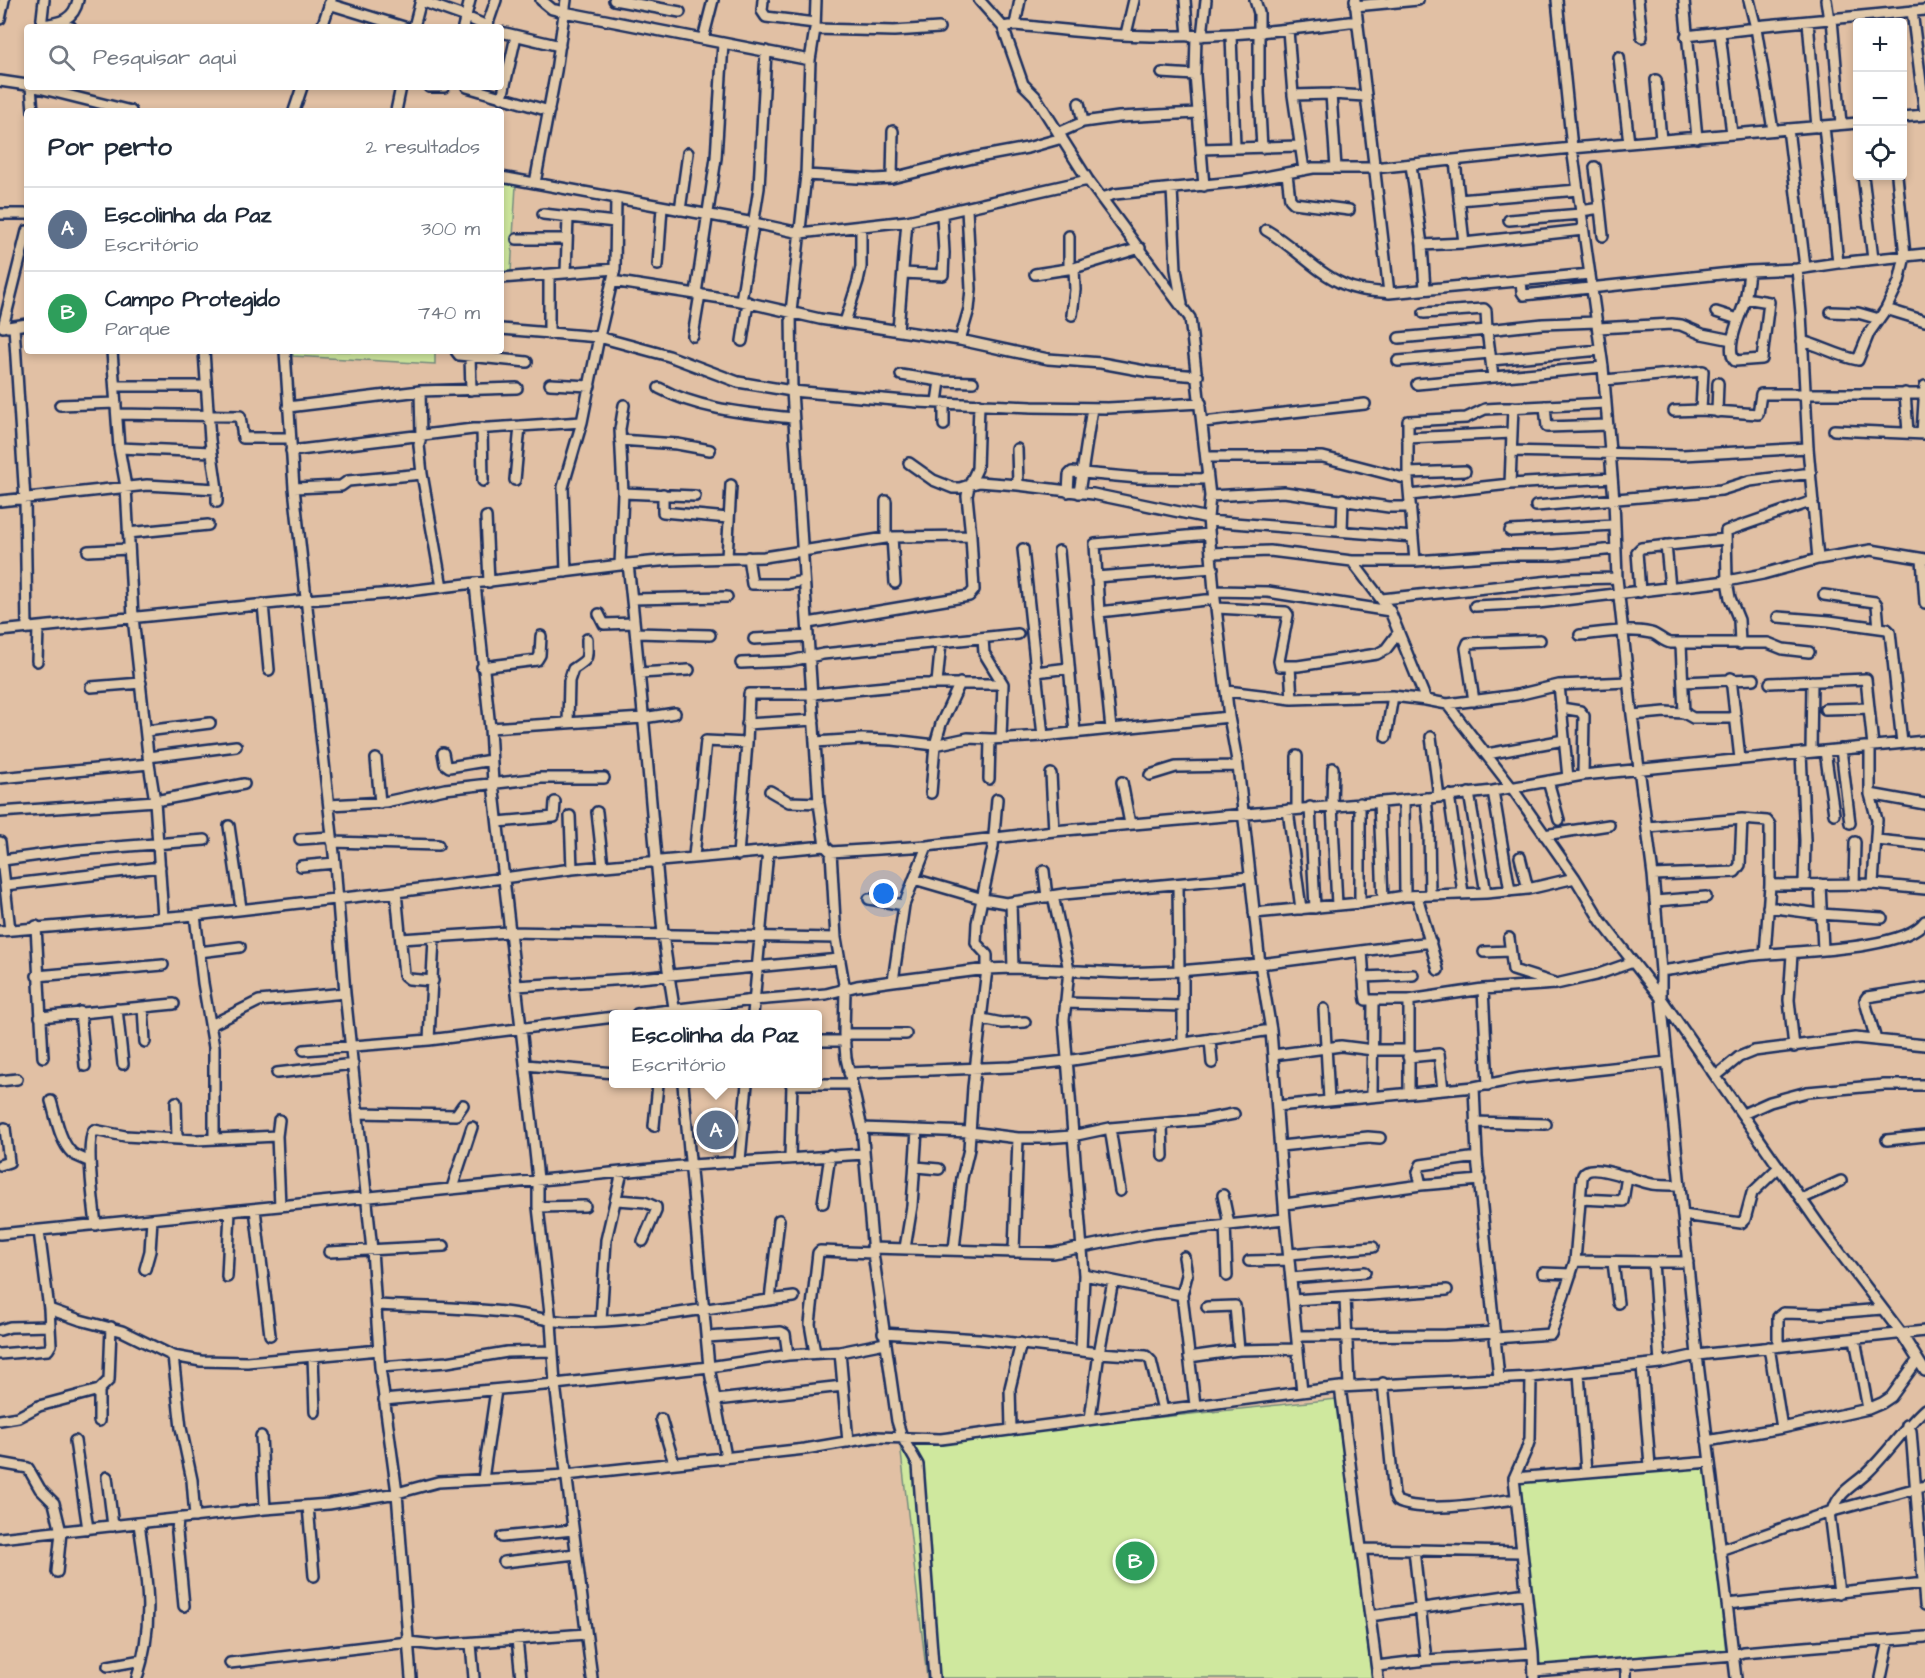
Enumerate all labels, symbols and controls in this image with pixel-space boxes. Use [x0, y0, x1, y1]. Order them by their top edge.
map controls [1853, 18, 1907, 180]
button: + [1853, 18, 1907, 72]
search box [24, 24, 504, 90]
icon: search [45, 41, 78, 74]
text: Pesquisar aqui [93, 42, 236, 73]
button: − [1853, 72, 1907, 126]
button: locate [1853, 126, 1907, 180]
text: Por perto [48, 129, 172, 165]
text: 2 resultados [366, 133, 480, 161]
text: Escolinha da Paz [105, 200, 271, 231]
text: A [61, 215, 74, 243]
text: 300 m [421, 215, 480, 243]
text: Escritório [105, 231, 198, 259]
text: Campo Protegido [105, 284, 280, 315]
text: B [60, 299, 75, 327]
text: 740 m [418, 299, 480, 327]
text: Parque [105, 315, 170, 343]
your location [869, 879, 898, 908]
popup [609, 1010, 822, 1088]
text: Escolinha da Paz [632, 1020, 799, 1051]
text: Escritório [632, 1051, 726, 1079]
pin: A [696, 1108, 736, 1152]
pin: B [1116, 1538, 1154, 1584]

